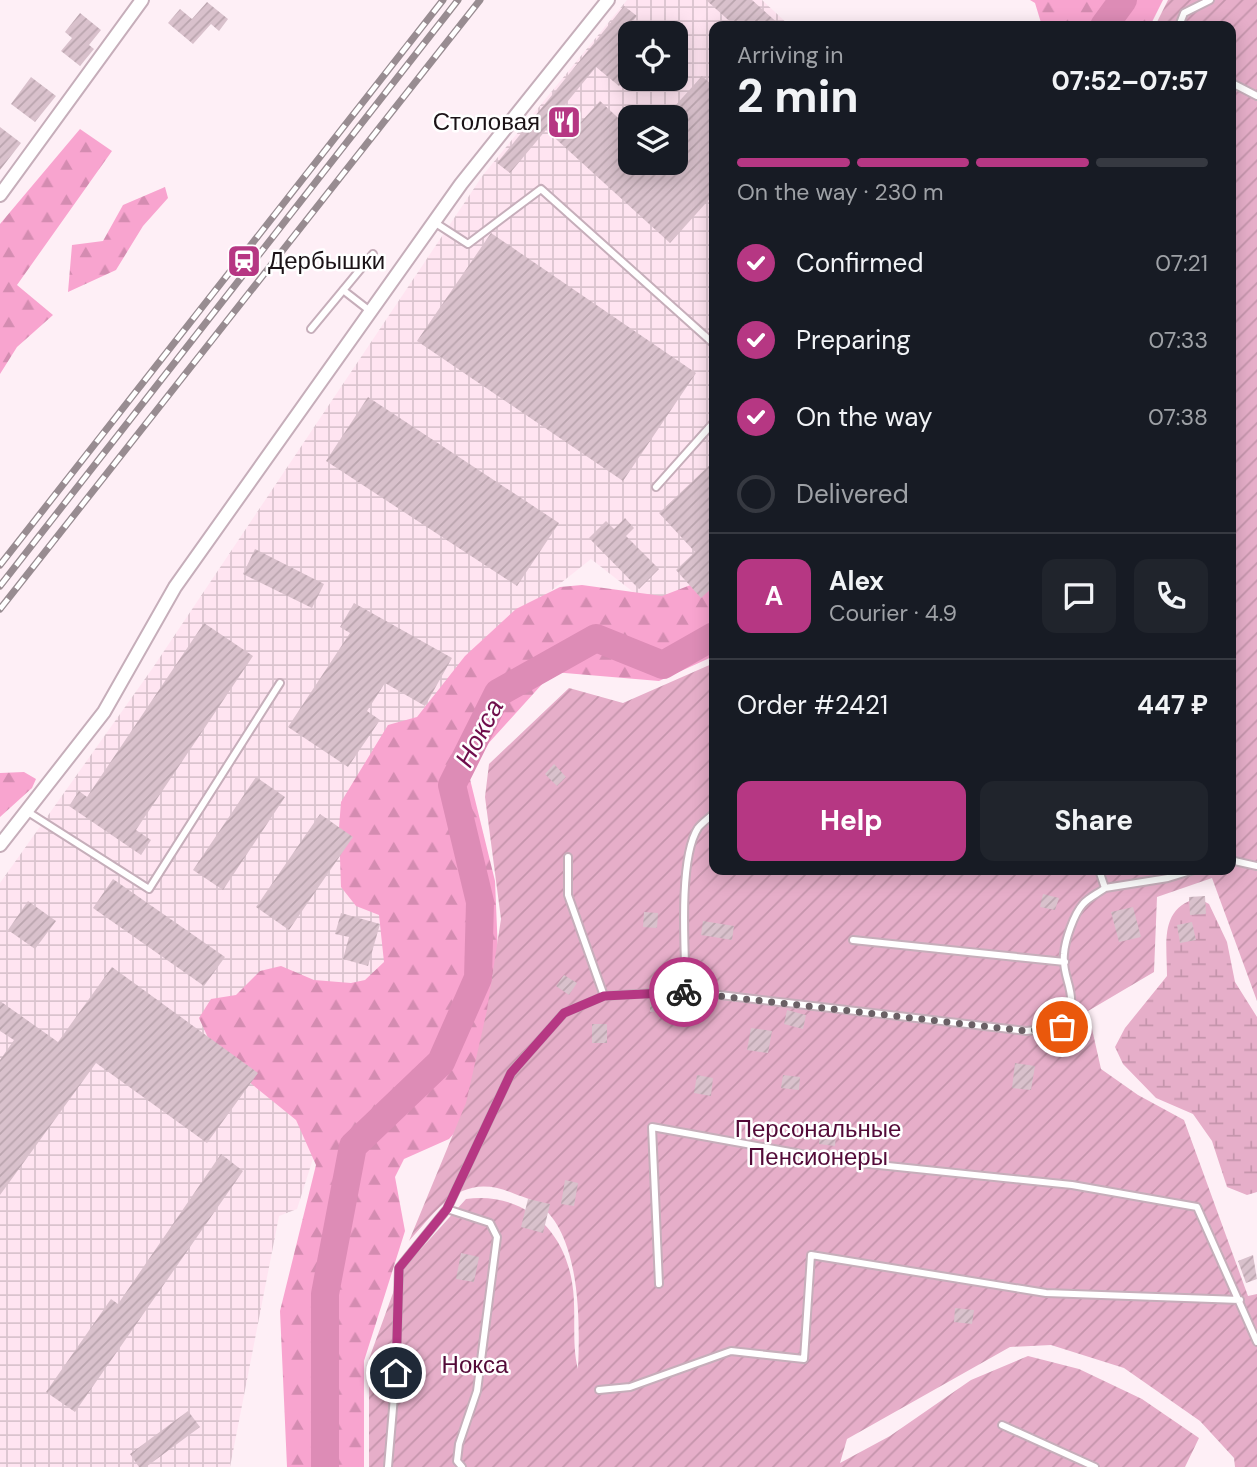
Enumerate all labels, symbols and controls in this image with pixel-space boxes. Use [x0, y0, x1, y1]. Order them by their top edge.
map controls [618, 21, 688, 175]
button: locate [618, 21, 688, 91]
text: Arriving in [737, 40, 843, 70]
text: 07:52–07:57 [1052, 64, 1208, 98]
text: 2 min [737, 66, 859, 126]
restaurant icon: Столовая [545, 103, 583, 141]
button: layers [618, 105, 688, 175]
place label: Столовая [433, 106, 540, 137]
text: On the way · 230 m [737, 177, 944, 207]
station icon: Дербышки [225, 242, 263, 280]
icon: check [737, 244, 775, 282]
place label: Дербышки [268, 245, 385, 276]
text: Confirmed [796, 246, 923, 280]
text: 07:21 [1155, 248, 1208, 278]
icon: check [737, 321, 775, 359]
text: Preparing [796, 323, 911, 357]
text: 07:33 [1148, 325, 1208, 355]
icon: check [737, 398, 775, 436]
text: On the way [796, 400, 932, 434]
text: 07:38 [1148, 402, 1208, 432]
text: Delivered [796, 477, 909, 511]
button: chat [1042, 559, 1116, 633]
button: phone [1134, 559, 1208, 633]
text: Alex [829, 564, 884, 598]
text: A [765, 579, 783, 613]
text: Courier · 4.9 [829, 598, 957, 628]
text: Order #2421 [737, 688, 888, 722]
text: 447 ₽ [1137, 688, 1208, 722]
water label: Нокса [447, 693, 511, 773]
button: Help [737, 781, 966, 861]
button: Share [980, 781, 1208, 861]
courier [649, 957, 719, 1027]
icon: bike [665, 973, 703, 1011]
pin [1032, 997, 1092, 1057]
icon: bag [1043, 1008, 1081, 1046]
park label: Персональные Пенсионеры [735, 1113, 901, 1172]
pin [366, 1343, 426, 1403]
park label: Нокса [442, 1349, 509, 1380]
icon: home [377, 1354, 415, 1392]

